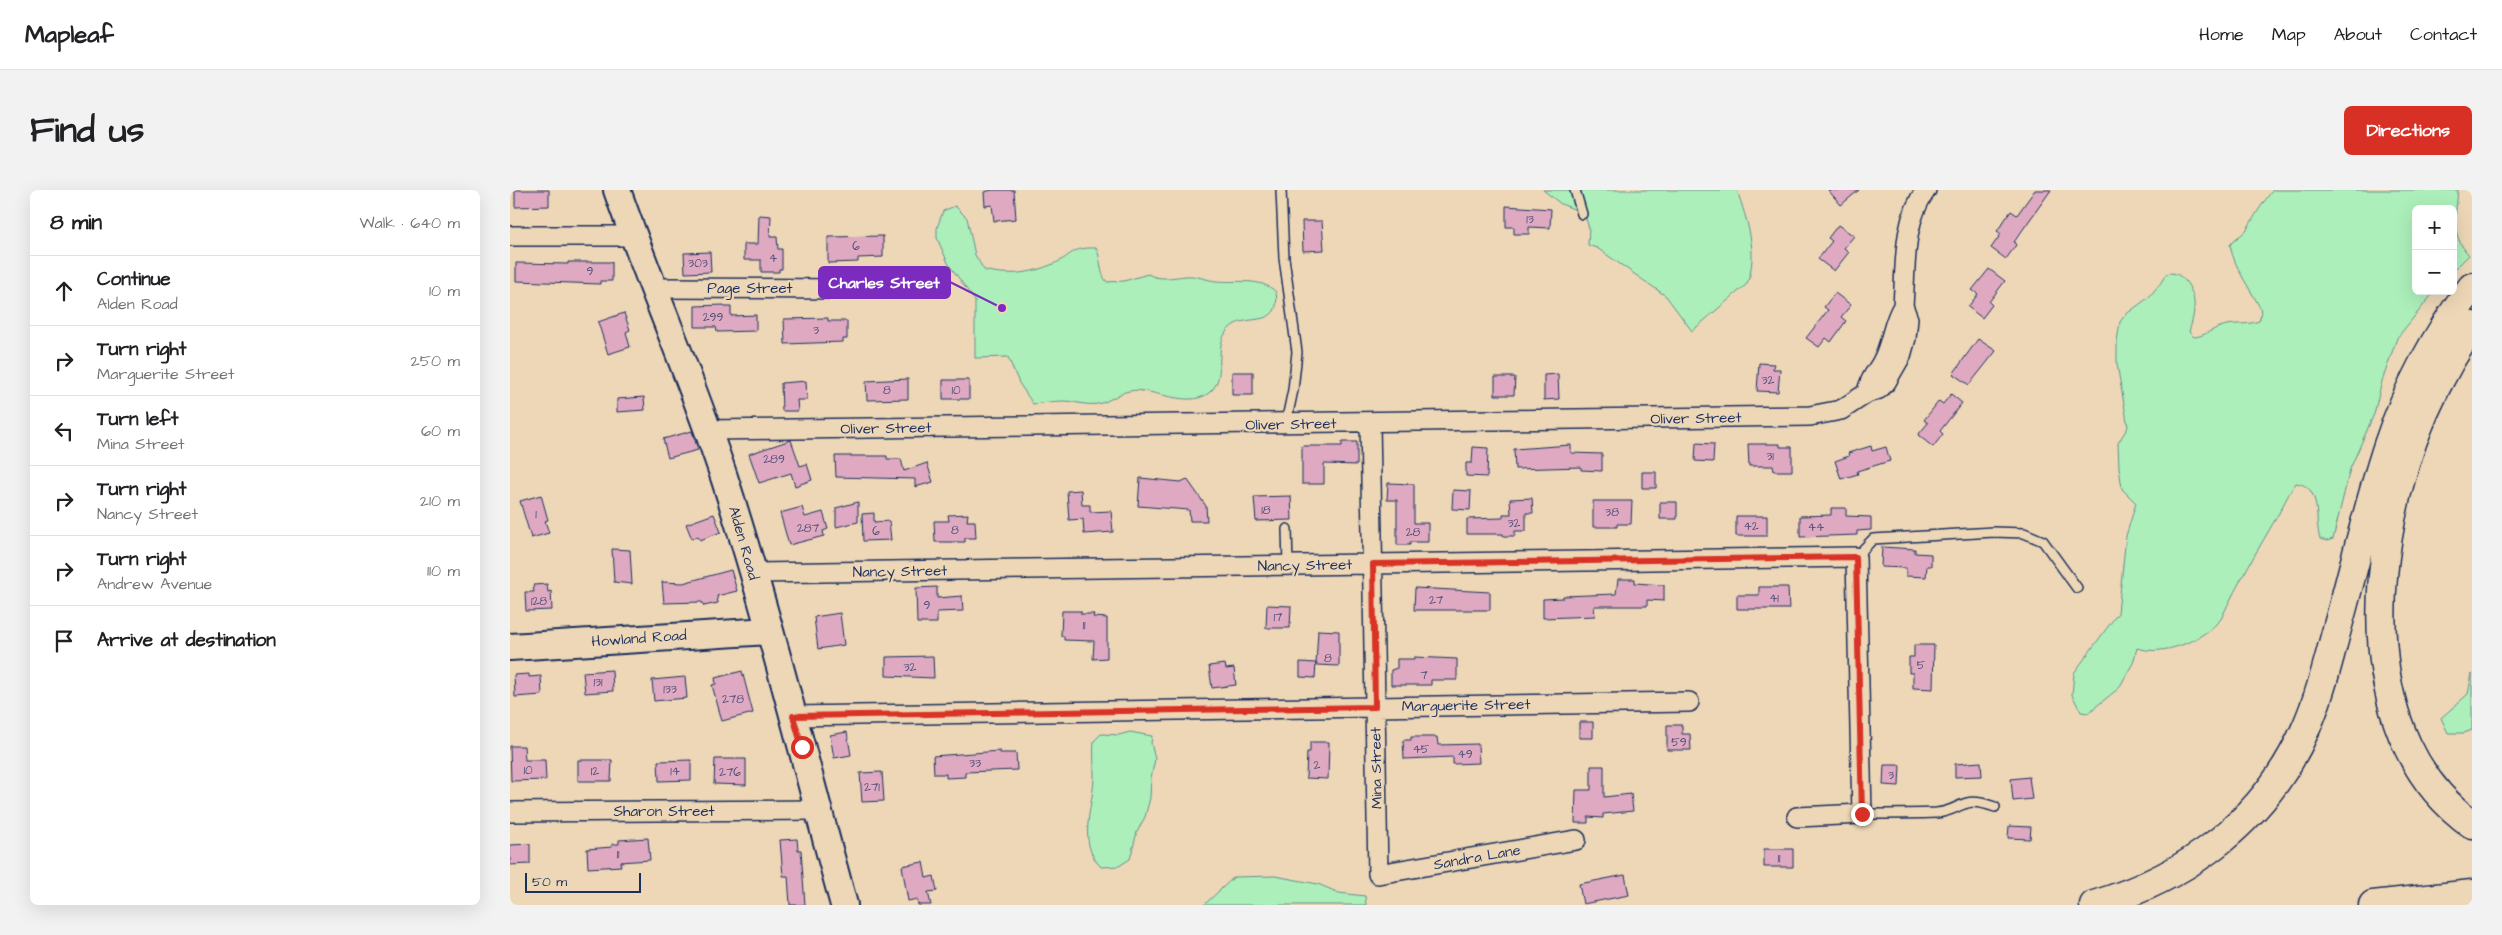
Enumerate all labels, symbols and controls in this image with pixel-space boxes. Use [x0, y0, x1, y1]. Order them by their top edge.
text: Mapleaf [25, 18, 114, 52]
text: Home [2199, 22, 2244, 47]
text: Map [2272, 22, 2306, 47]
text: About [2334, 22, 2382, 47]
text: Contact [2410, 22, 2477, 47]
text: Find us [30, 106, 144, 155]
button: Directions [2344, 106, 2472, 155]
map controls [2412, 205, 2457, 295]
button: + [2412, 205, 2457, 250]
text: 8 min [50, 208, 102, 237]
house number: 13 [1526, 211, 1534, 228]
text: Walk · 640 m [360, 212, 460, 234]
house number: 6 [852, 238, 860, 255]
house number: 4 [769, 250, 777, 267]
button: − [2412, 250, 2457, 295]
house number: 303 [688, 255, 708, 272]
house number: 9 [587, 263, 594, 280]
text: Continue [97, 266, 171, 293]
callout: Charles Street [819, 267, 950, 298]
text: Charles Street [828, 272, 940, 294]
icon: ahead [50, 277, 78, 305]
street label: Page Street [707, 278, 793, 300]
text: 10 m [429, 280, 460, 302]
text: Alden Road [97, 293, 178, 315]
house number: 299 [703, 309, 723, 326]
house number: 3 [813, 322, 819, 339]
text: Turn right [97, 336, 186, 363]
icon: right [50, 347, 78, 375]
text: 250 m [411, 350, 460, 372]
text: Marguerite Street [97, 363, 234, 385]
house number: 32 [1762, 372, 1775, 389]
house number: 8 [883, 382, 891, 399]
house number: 10 [951, 382, 961, 399]
text: Turn left [97, 406, 178, 433]
street label: Oliver Street [1650, 407, 1742, 430]
street label: Oliver Street [1245, 413, 1337, 436]
icon: left [50, 417, 78, 445]
street label: Oliver Street [840, 417, 932, 440]
text: 60 m [421, 420, 460, 442]
text: Mina Street [97, 433, 185, 455]
house number: 31 [1766, 448, 1774, 465]
house number: 289 [763, 451, 785, 468]
text: Turn right [97, 476, 186, 503]
icon: right [50, 487, 78, 515]
text: 210 m [420, 490, 460, 512]
house number: 18 [1261, 502, 1271, 519]
text: Nancy Street [97, 503, 198, 525]
street label: Alden Road [723, 504, 764, 583]
house number: 38 [1605, 504, 1619, 521]
house number: 1 [535, 506, 537, 523]
house number: 32 [1508, 515, 1521, 532]
house number: 42 [1743, 518, 1759, 535]
house number: 44 [1808, 519, 1824, 536]
house number: 287 [797, 520, 820, 537]
house number: 8 [951, 522, 959, 539]
house number: 6 [872, 523, 880, 540]
house number: 28 [1406, 524, 1421, 541]
text: Turn right [97, 546, 186, 573]
street label: Nancy Street [1258, 554, 1352, 578]
icon: right [50, 557, 78, 585]
text: 110 m [427, 560, 460, 582]
street label: Nancy Street [853, 560, 947, 584]
text: Andrew Avenue [97, 573, 212, 595]
house number: 41 [1769, 590, 1779, 607]
house number: 27 [1429, 592, 1444, 609]
house number: 128 [531, 593, 547, 610]
house number: 9 [924, 597, 931, 614]
house number: 17 [1274, 609, 1283, 626]
house number: 11 [1082, 617, 1086, 634]
street label: Howland Road [591, 625, 688, 652]
icon: arrive [50, 627, 78, 655]
text: Arrive at destination [97, 627, 276, 654]
house number: 8 [1324, 650, 1332, 667]
house number: 5 [1917, 657, 1926, 674]
house number: 32 [904, 659, 917, 676]
house number: 7 [1420, 667, 1428, 684]
house number: 131 [593, 674, 603, 691]
house number: 133 [663, 681, 677, 698]
house number: 278 [722, 691, 744, 708]
street label: Marguerite Street [1401, 694, 1531, 718]
street label: Mina Street [1365, 727, 1388, 809]
house number: 59 [1671, 734, 1687, 751]
route start [791, 736, 814, 759]
house number: 45 [1413, 741, 1430, 758]
house number: 49 [1458, 746, 1473, 763]
house number: 33 [969, 755, 981, 772]
house number: 2 [1314, 757, 1321, 774]
house number: 10 [523, 762, 533, 779]
house number: 12 [591, 763, 599, 780]
house number: 14 [670, 763, 680, 780]
house number: 276 [719, 764, 741, 781]
house number: 3 [1888, 767, 1894, 784]
house number: 271 [864, 779, 880, 796]
street label: Sharon Street [613, 801, 715, 822]
route end [1851, 803, 1874, 826]
street label: Sandra Lane [1432, 840, 1522, 875]
house number: 11 [616, 846, 620, 863]
house number: 11 [1777, 850, 1781, 867]
scale bar [525, 870, 641, 893]
text: 50 m [532, 872, 567, 892]

